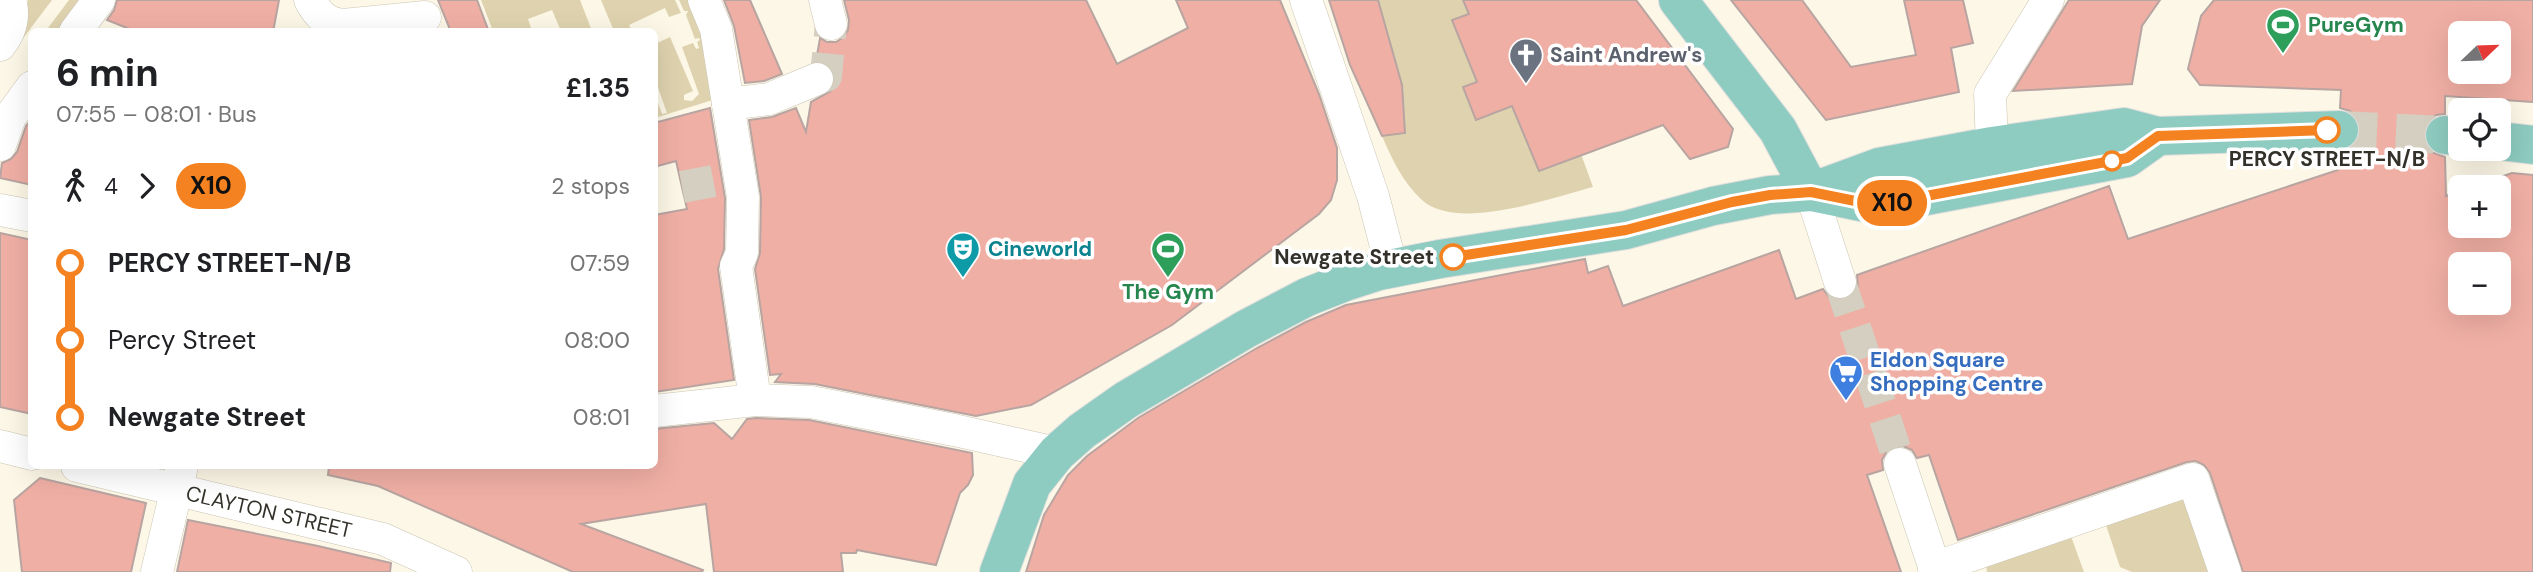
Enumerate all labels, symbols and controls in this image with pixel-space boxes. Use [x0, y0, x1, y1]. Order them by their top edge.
sports icon: PureGym [2264, 6, 2302, 55]
place label: PureGym [2308, 11, 2404, 39]
north arrow [2448, 21, 2511, 84]
map controls [2448, 21, 2511, 315]
church icon: Saint Andrew's [1507, 36, 1545, 85]
place label: Saint Andrew's [1550, 41, 1703, 69]
text: 6 min [56, 48, 159, 98]
text: £1.35 [566, 71, 630, 105]
button: locate [2448, 98, 2511, 161]
text: 07:55 – 08:01 · Bus [56, 99, 257, 129]
marker: PERCY STREET-N/B [2314, 117, 2340, 143]
place label: PERCY STREET-N/B [2229, 145, 2425, 173]
unlabelled marker [2102, 151, 2122, 171]
icon: walk [56, 167, 94, 205]
icon: forward [128, 167, 166, 205]
text: X10 [190, 170, 232, 201]
text: 4 [104, 171, 118, 201]
text: 2 stops [551, 171, 630, 201]
button: + [2448, 175, 2511, 238]
line badge: X10 [1852, 180, 1932, 226]
text: X10 [1871, 187, 1913, 218]
theatre icon: Cineworld [944, 230, 982, 279]
sports icon: The Gym [1149, 230, 1187, 279]
place label: Cineworld [988, 235, 1092, 263]
place label: Newgate Street [1274, 243, 1434, 271]
marker: Newgate Street [1440, 244, 1466, 270]
text: PERCY STREET-N/B [108, 246, 351, 280]
text: 07:59 [570, 248, 630, 278]
button: − [2448, 252, 2511, 315]
place label: The Gym [1122, 278, 1214, 306]
text: Percy Street [108, 323, 256, 357]
text: 08:00 [564, 325, 630, 355]
place label: Eldon Square Shopping Centre [1870, 346, 2043, 398]
supermarket icon: Eldon Square Shopping Centre [1827, 353, 1865, 402]
text: Newgate Street [108, 400, 306, 434]
text: 08:01 [573, 402, 630, 432]
street label: CLAYTON STREET [183, 479, 355, 545]

